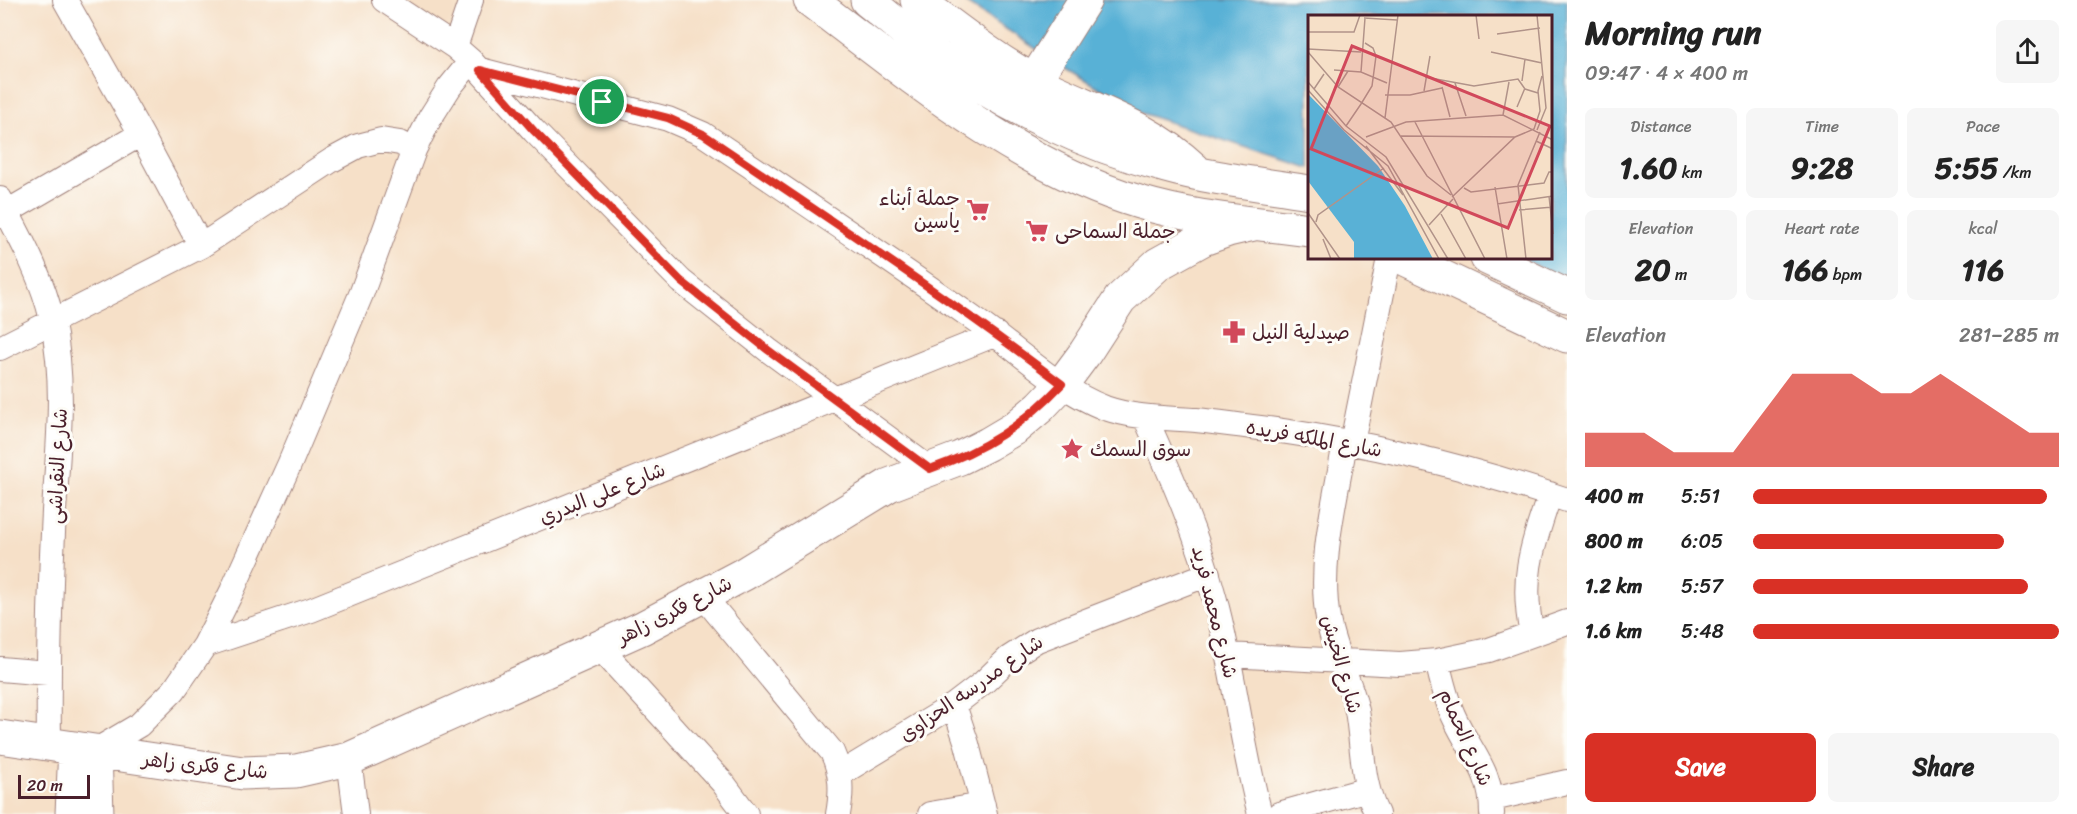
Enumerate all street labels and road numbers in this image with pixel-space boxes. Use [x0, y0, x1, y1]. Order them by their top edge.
street label: شارع النقراشى [37, 407, 78, 525]
street label: شارع الملكه فريده [1243, 409, 1385, 468]
street label: شارع على البدري [533, 452, 671, 535]
street label: شارع محمد فريد [1181, 542, 1248, 682]
street label: شارع فكرى زاهر [608, 566, 738, 656]
street label: شارع الخيش [1311, 611, 1372, 718]
street label: شارع مدرسه الحزاوى [892, 625, 1051, 752]
street label: شارع الحمام [1428, 682, 1503, 792]
street label: شارع فكرى زاهر [138, 741, 270, 790]

